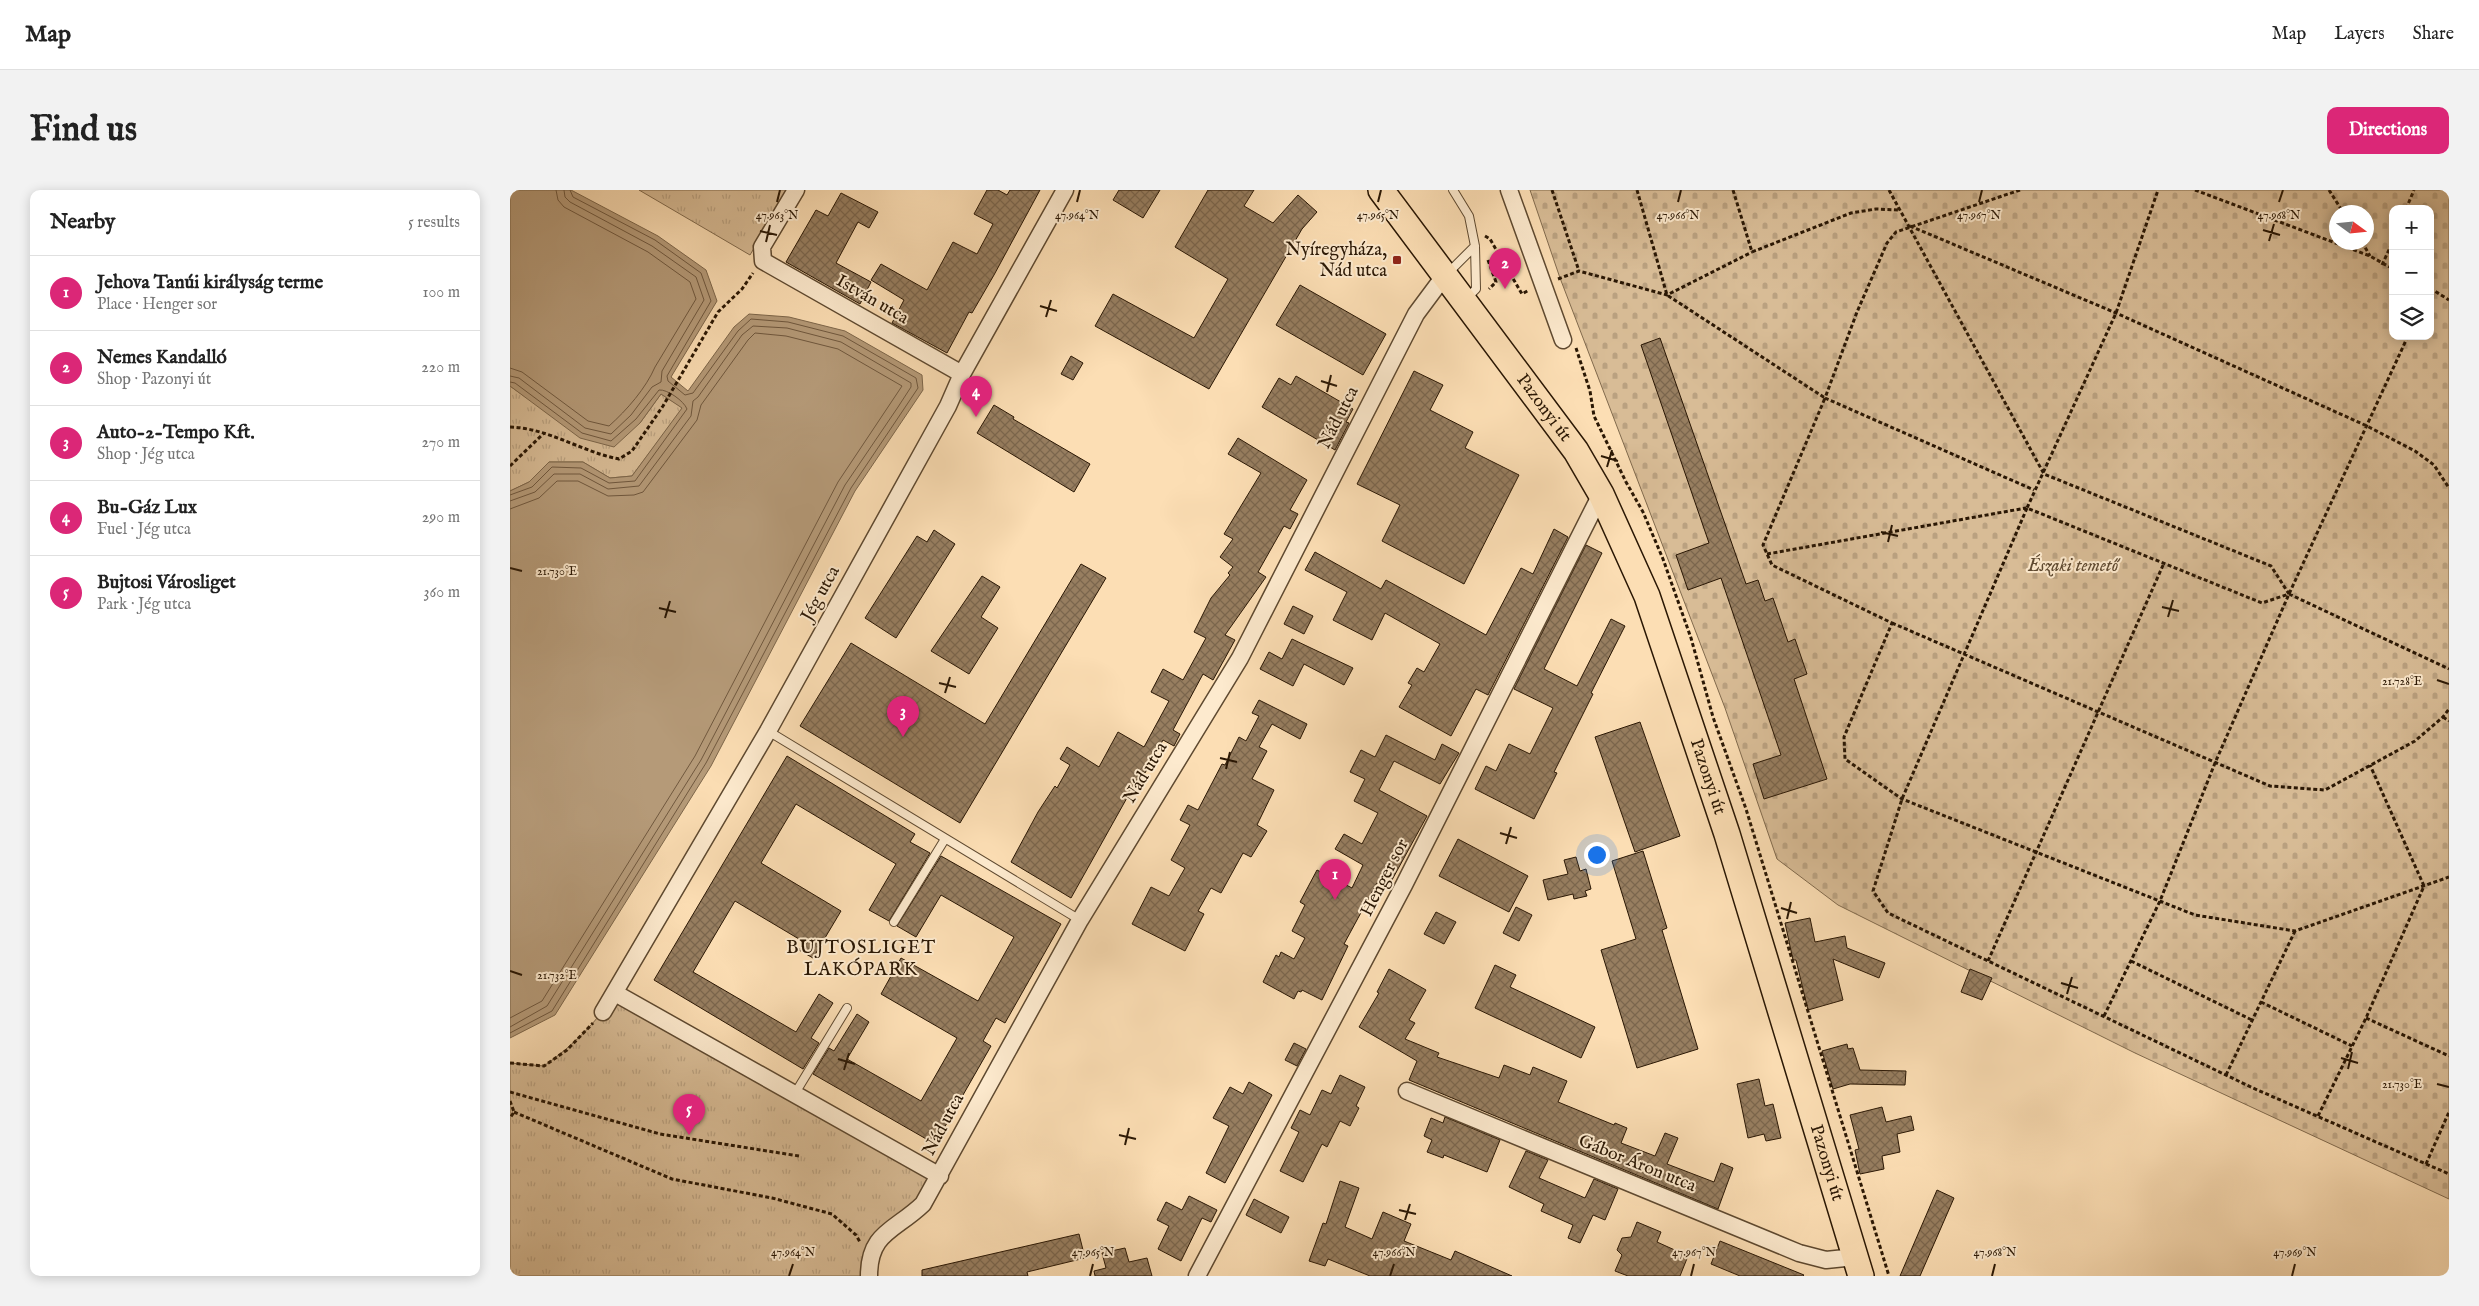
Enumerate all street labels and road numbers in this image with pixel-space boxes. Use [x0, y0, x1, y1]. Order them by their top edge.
street label: István utca [831, 270, 913, 330]
street label: Pazonyi út [1511, 369, 1577, 446]
street label: Nád utca [1313, 383, 1365, 453]
street label: Jég utca [795, 562, 846, 628]
street label: Pazonyi út [1684, 736, 1731, 818]
street label: Nád utca [1119, 738, 1173, 808]
street label: Henger sor [1356, 835, 1415, 921]
street label: Nád utca [918, 1090, 970, 1160]
street label: Pazonyi út [1804, 1122, 1849, 1204]
street label: Gábor Áron utca [1575, 1128, 1700, 1198]

